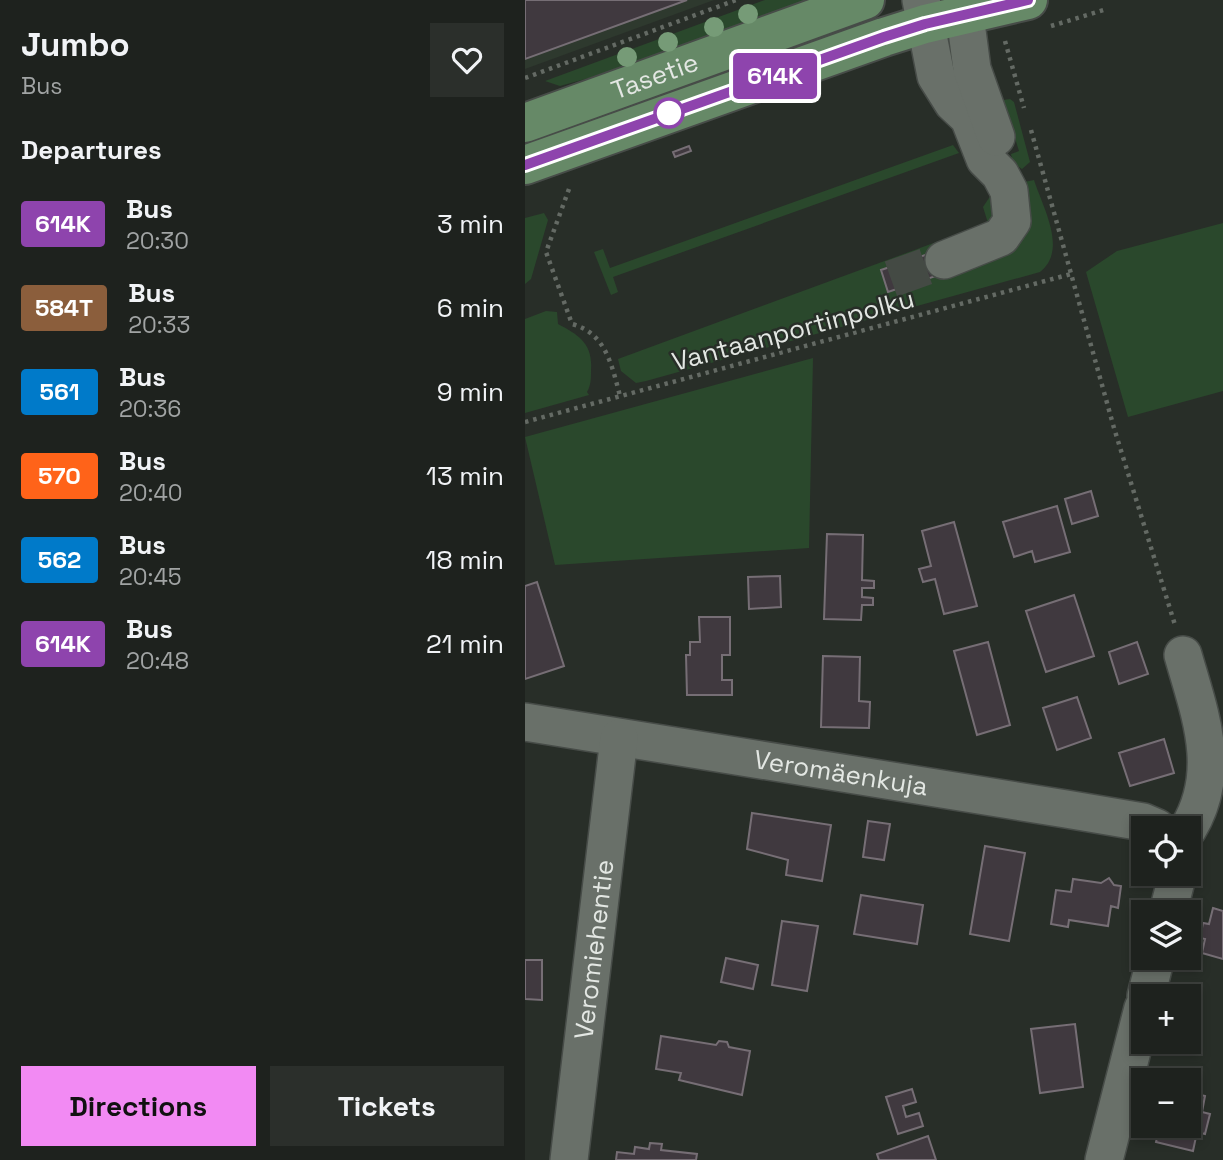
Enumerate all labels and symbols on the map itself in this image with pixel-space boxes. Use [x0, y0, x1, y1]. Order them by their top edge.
street label: Tasetie [607, 45, 703, 107]
line badge: 614K [726, 53, 824, 99]
unlabelled marker [654, 98, 684, 128]
street label: Vantaanportinpolku [668, 281, 918, 379]
street label: Veromäenkuja [752, 742, 930, 804]
street label: Veromiehentie [566, 858, 621, 1041]

